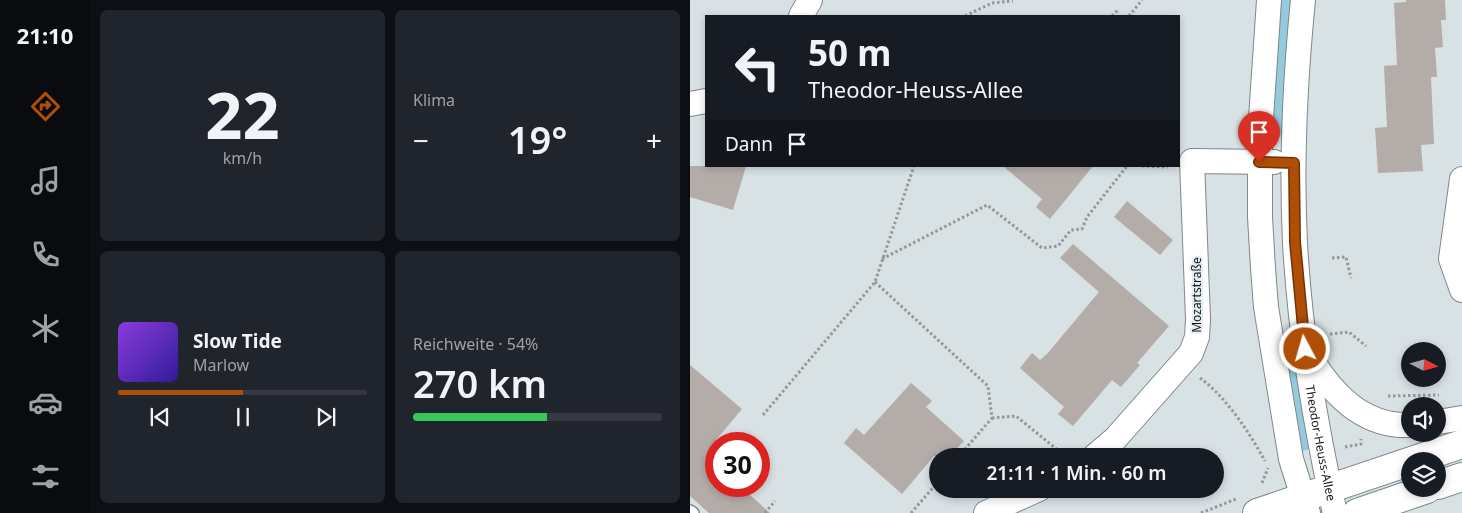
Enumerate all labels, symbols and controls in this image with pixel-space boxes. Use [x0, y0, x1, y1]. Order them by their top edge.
text: 21:10 [17, 20, 73, 50]
text: 50 m [808, 29, 891, 76]
icon: left [725, 35, 790, 100]
text: 22 [205, 70, 280, 158]
text: Theodor-Heuss-Allee [808, 74, 1023, 104]
icon: directions [28, 89, 63, 124]
text: Klima [413, 89, 455, 111]
pin [1238, 111, 1280, 162]
text: 19° [508, 113, 567, 165]
icon: arrive [1245, 118, 1273, 146]
text: − [413, 121, 429, 159]
text: + [646, 121, 662, 159]
icon: arrive [783, 130, 811, 158]
text: Dann [725, 131, 773, 157]
text: km/h [223, 147, 262, 169]
icon: music [28, 163, 63, 198]
icon: phone [28, 237, 63, 272]
street label: Mozartstraße [1188, 257, 1205, 333]
icon: climate [28, 311, 63, 346]
position arrow [1278, 322, 1330, 374]
text: Slow Tide [193, 328, 282, 354]
text: Reichweite · 54% [413, 333, 538, 355]
north arrow [1401, 342, 1446, 388]
map controls [1401, 342, 1446, 497]
text: Marlow [193, 354, 249, 376]
text: 270 km [413, 357, 547, 409]
street label: Theodor-Heuss-Allee [1302, 384, 1341, 503]
icon: car [28, 385, 63, 420]
button: sound [1401, 397, 1446, 442]
icon: previous [146, 403, 174, 431]
icon: pause [229, 403, 257, 431]
icon: next [312, 403, 340, 431]
speed limit sign: 30 [705, 432, 770, 497]
button: layers [1401, 452, 1446, 497]
icon: filters [28, 459, 63, 494]
text: 21:11 · 1 Min. · 60 m [986, 460, 1167, 486]

